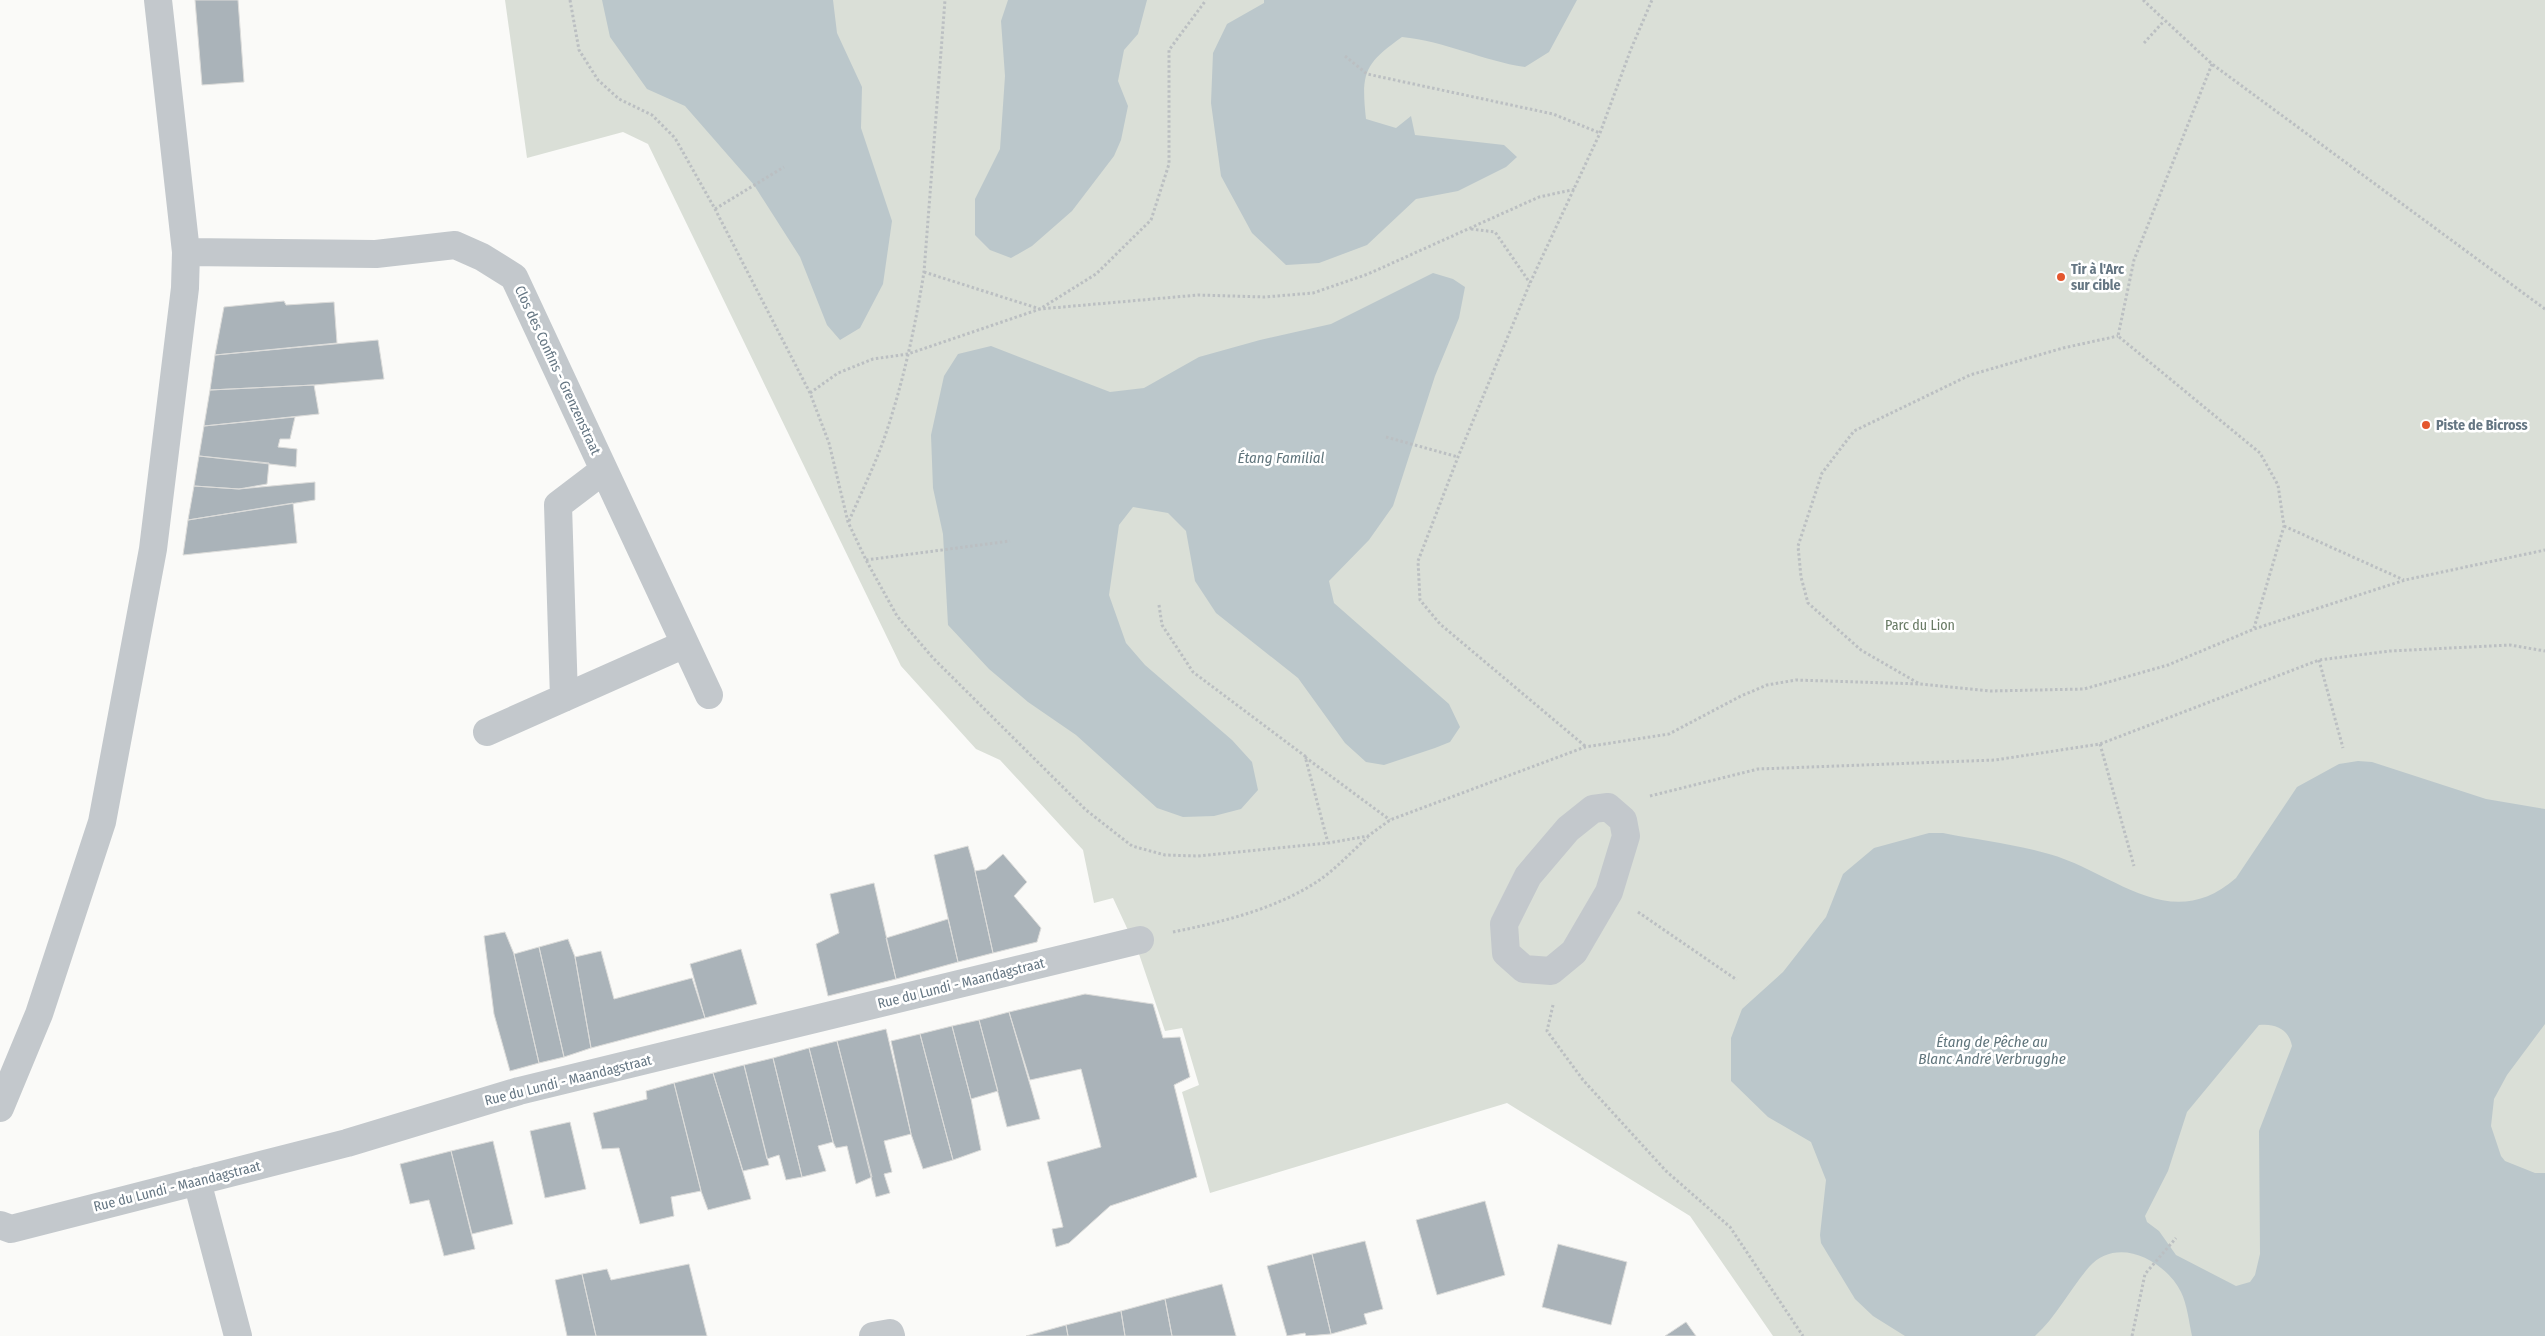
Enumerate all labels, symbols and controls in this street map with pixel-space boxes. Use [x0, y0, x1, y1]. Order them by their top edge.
place label: Tir à l'Arc sur cible [2071, 261, 2125, 294]
marker: Tir à l'Arc sur cible [2055, 271, 2067, 283]
street label: Clos des Confins - Grenzenstraat [511, 283, 604, 458]
place label: Piste de Bicross [2436, 417, 2528, 434]
marker: Piste de Bicross [2420, 419, 2432, 431]
water label: Étang Familial [1238, 449, 1324, 467]
park label: Parc du Lion [1885, 617, 1955, 634]
street label: Rue du Lundi - Maandagstraat [876, 954, 1047, 1012]
water label: Étang de Pêche au Blanc André Verbrugghe [1918, 1033, 2066, 1068]
street label: Rue du Lundi - Maandagstraat [483, 1051, 654, 1109]
street label: Rue du Lundi - Maandagstraat [92, 1157, 263, 1215]

